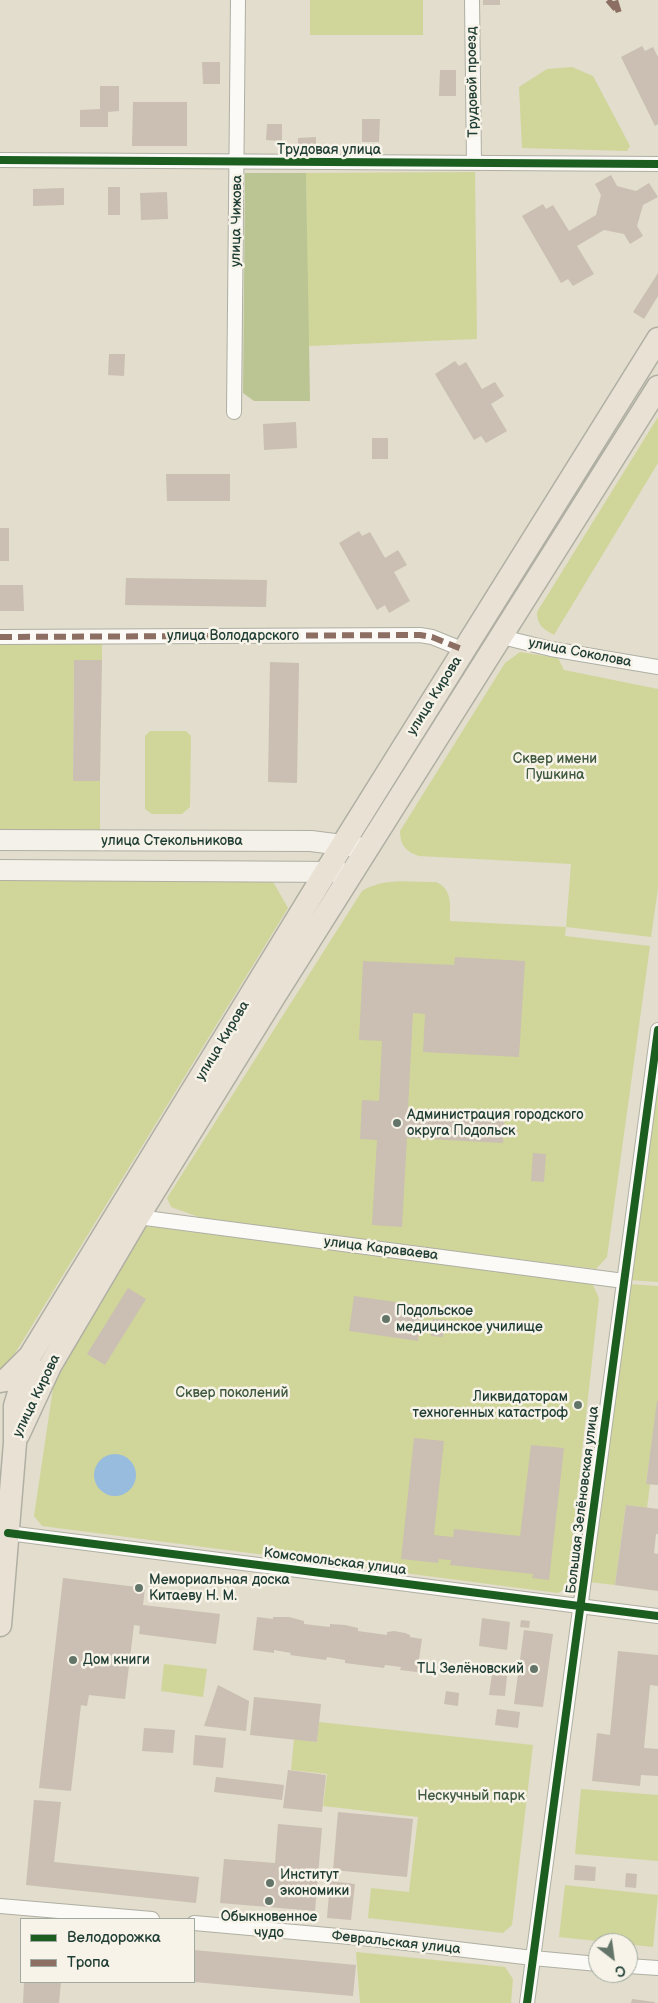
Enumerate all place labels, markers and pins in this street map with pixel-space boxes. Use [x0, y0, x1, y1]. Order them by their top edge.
place label: Администрация городского округа Подольск [407, 1107, 584, 1140]
marker: Администрация городского округа Подольск [391, 1117, 403, 1129]
place label: Подольское медицинское училище [396, 1303, 543, 1335]
marker: Подольское медицинское училище [380, 1313, 392, 1325]
place label: Ликвидаторам техногенных катастроф [413, 1389, 568, 1421]
marker: Ликвидаторам техногенных катастроф [572, 1399, 584, 1411]
place label: Мемориальная доска Китаеву Н. М. [149, 1572, 290, 1604]
marker: Мемориальная доска Китаеву Н. М. [133, 1582, 145, 1594]
place label: Дом книги [83, 1652, 150, 1668]
marker: Дом книги [67, 1654, 79, 1666]
place label: ТЦ Зелёновский [417, 1661, 524, 1677]
marker: ТЦ Зелёновский [528, 1663, 540, 1675]
place label: Институт экономики [280, 1867, 349, 1900]
marker: Институт экономики [264, 1877, 276, 1889]
marker: Обыкновенное чудо [263, 1895, 275, 1907]
place label: Обыкновенное чудо [221, 1909, 317, 1941]

